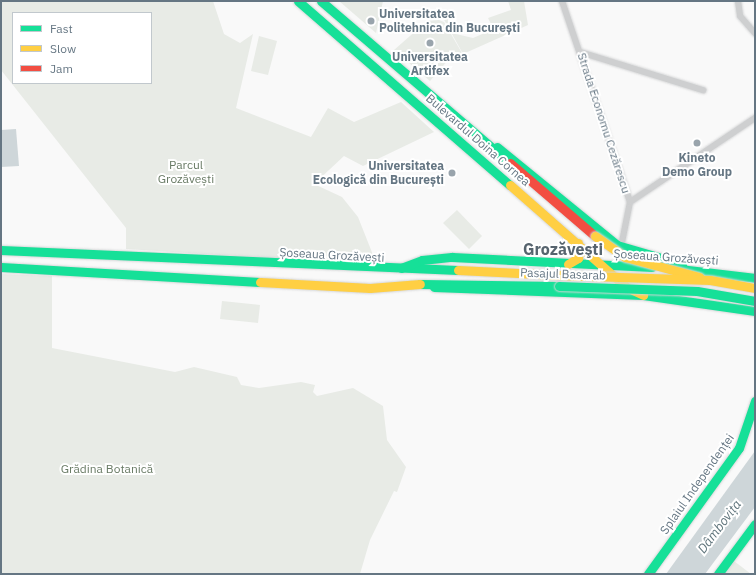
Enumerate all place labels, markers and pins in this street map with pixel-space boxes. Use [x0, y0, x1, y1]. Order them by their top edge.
place label: Universitatea Politehnica din București [379, 7, 520, 35]
marker: Universitatea Politehnica din București [366, 16, 376, 26]
marker: Universitatea Artifex [425, 38, 435, 48]
place label: Universitatea Artifex [392, 50, 468, 78]
marker: Kineto Demo Group [691, 137, 703, 149]
place label: Kineto Demo Group [662, 151, 732, 179]
place label: Universitatea Ecologică din București [313, 159, 444, 187]
marker: Universitatea Ecologică din București [447, 168, 457, 178]

